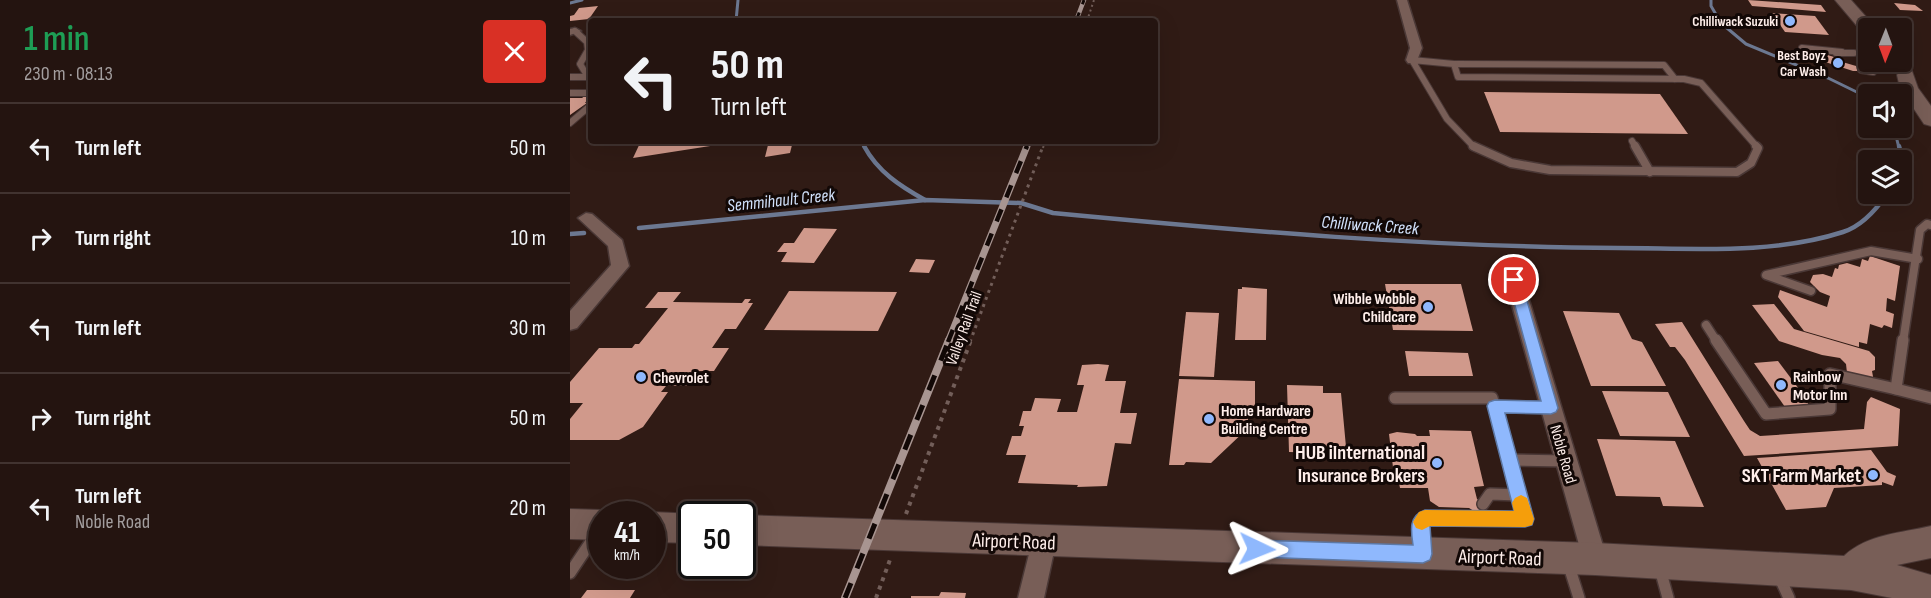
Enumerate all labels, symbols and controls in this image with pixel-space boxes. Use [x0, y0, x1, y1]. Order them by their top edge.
place label: Chilliwack Suzuki [1692, 13, 1778, 30]
marker: Chilliwack Suzuki [1783, 14, 1797, 28]
text: 1 min [24, 18, 89, 61]
north arrow [1858, 18, 1912, 72]
map controls [1858, 18, 1912, 204]
button: close [483, 20, 546, 83]
text: 50 m [711, 40, 784, 91]
icon: left [612, 42, 690, 120]
place label: Best Boyz Car Wash [1777, 47, 1827, 80]
marker: Best Boyz Car Wash [1831, 56, 1845, 70]
text: 230 m · 08:13 [24, 62, 113, 86]
button: sound [1858, 84, 1912, 138]
text: Turn left [711, 91, 787, 123]
icon: left [24, 132, 57, 165]
text: Turn left [75, 135, 141, 162]
text: 50 m [510, 135, 546, 162]
button: layers [1858, 150, 1912, 204]
water label: Semmihault Creek [726, 184, 837, 217]
water label: Chilliwack Creek [1321, 212, 1421, 239]
icon: right [24, 222, 57, 255]
text: Turn right [75, 225, 151, 252]
text: 10 m [511, 225, 546, 252]
pin [1488, 254, 1539, 305]
icon: arrive [1497, 263, 1530, 296]
street label: Valley Rail Trail [942, 289, 987, 368]
place label: Wibble Wobble Childcare [1333, 290, 1416, 327]
marker: Wibble Wobble Childcare [1421, 300, 1435, 314]
icon: left [24, 312, 57, 345]
text: Turn left [75, 315, 141, 342]
text: 30 m [509, 315, 546, 342]
place label: Rainbow Motor Inn [1793, 368, 1848, 405]
place label: Chevrolet [653, 369, 709, 388]
marker: Chevrolet [634, 370, 648, 384]
marker: Rainbow Motor Inn [1774, 378, 1788, 392]
icon: right [24, 402, 57, 435]
place label: Home Hardware Building Centre [1221, 402, 1311, 439]
text: Turn right [75, 405, 151, 432]
text: 50 m [510, 405, 546, 432]
marker: Home Hardware Building Centre [1202, 412, 1216, 426]
street label: Noble Road [1545, 423, 1580, 486]
place label: HUB iInternational Insurance Brokers [1295, 441, 1425, 488]
marker: HUB iInternational Insurance Brokers [1430, 456, 1444, 470]
place label: SKT Farm Market [1742, 464, 1861, 488]
marker: SKT Farm Market [1866, 468, 1880, 482]
text: Turn left [75, 483, 141, 510]
icon: left [24, 492, 57, 525]
text: 20 m [510, 495, 546, 522]
speed limit sign: 50 [678, 501, 756, 579]
text: Noble Road [75, 510, 150, 534]
text: 41 [614, 515, 640, 551]
position arrow [1225, 517, 1289, 581]
street label: Airport Road [971, 529, 1056, 555]
street label: Airport Road [1457, 545, 1542, 571]
text: km/h [614, 546, 640, 565]

